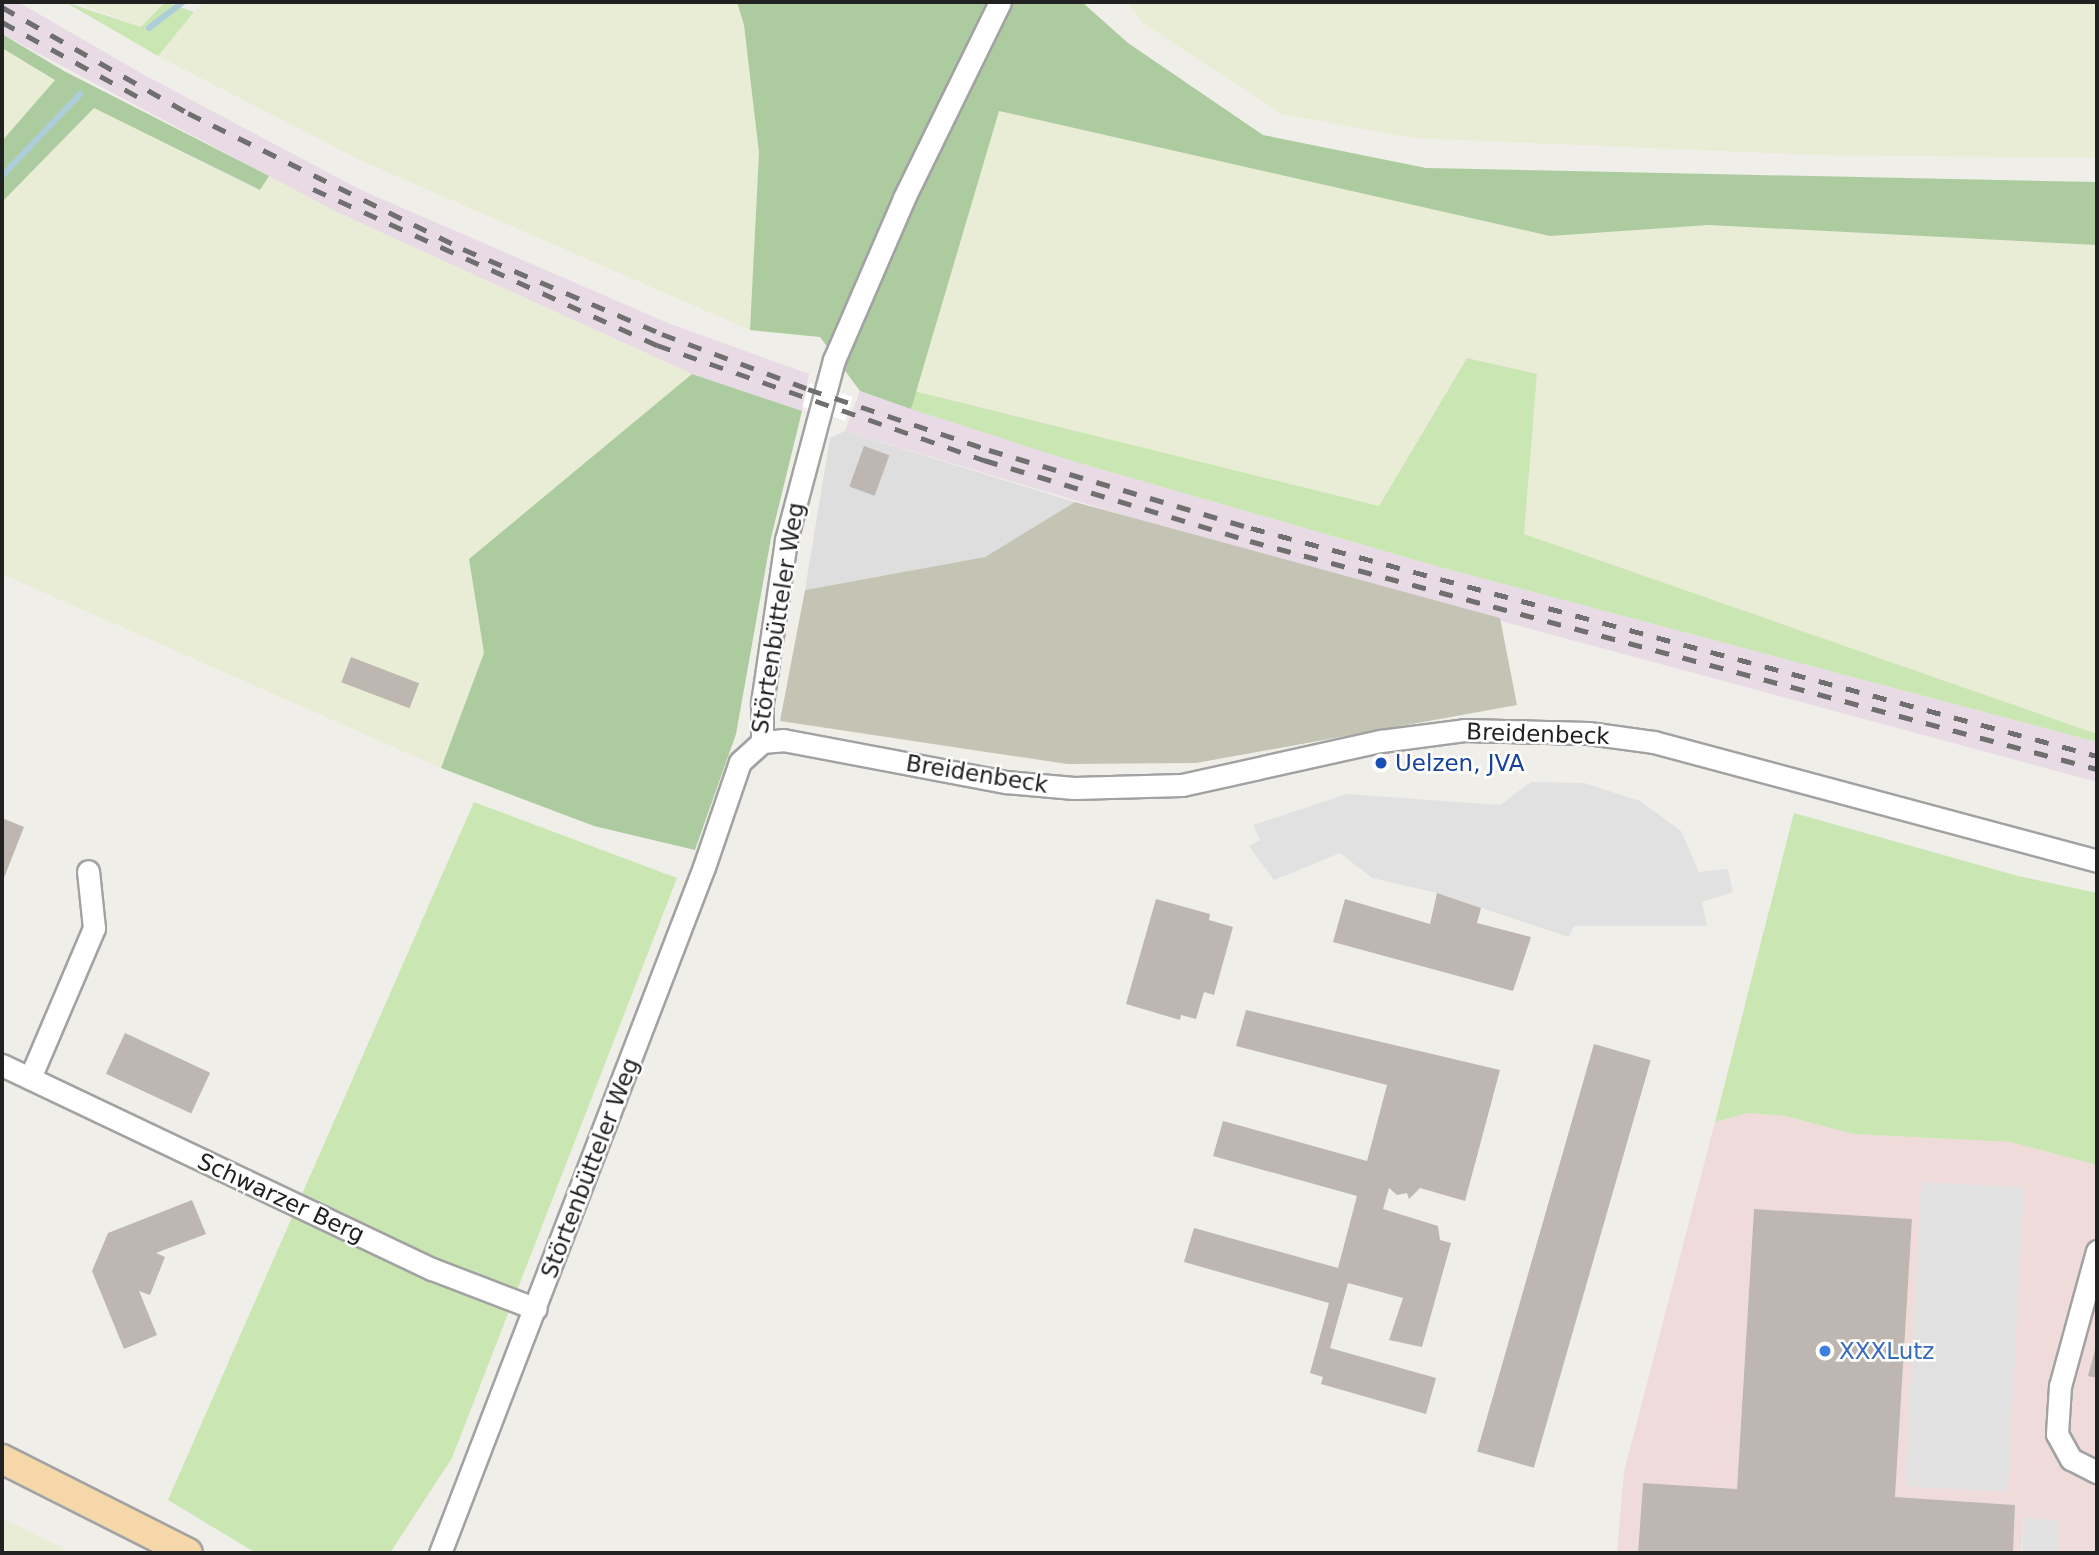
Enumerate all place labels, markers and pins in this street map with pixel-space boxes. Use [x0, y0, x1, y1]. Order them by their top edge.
place label: Uelzen, JVA [1395, 749, 1525, 777]
marker: Uelzen, JVA [1373, 755, 1389, 771]
place label: XXXLutz [1839, 1337, 1934, 1365]
marker: XXXLutz [1817, 1343, 1833, 1359]

